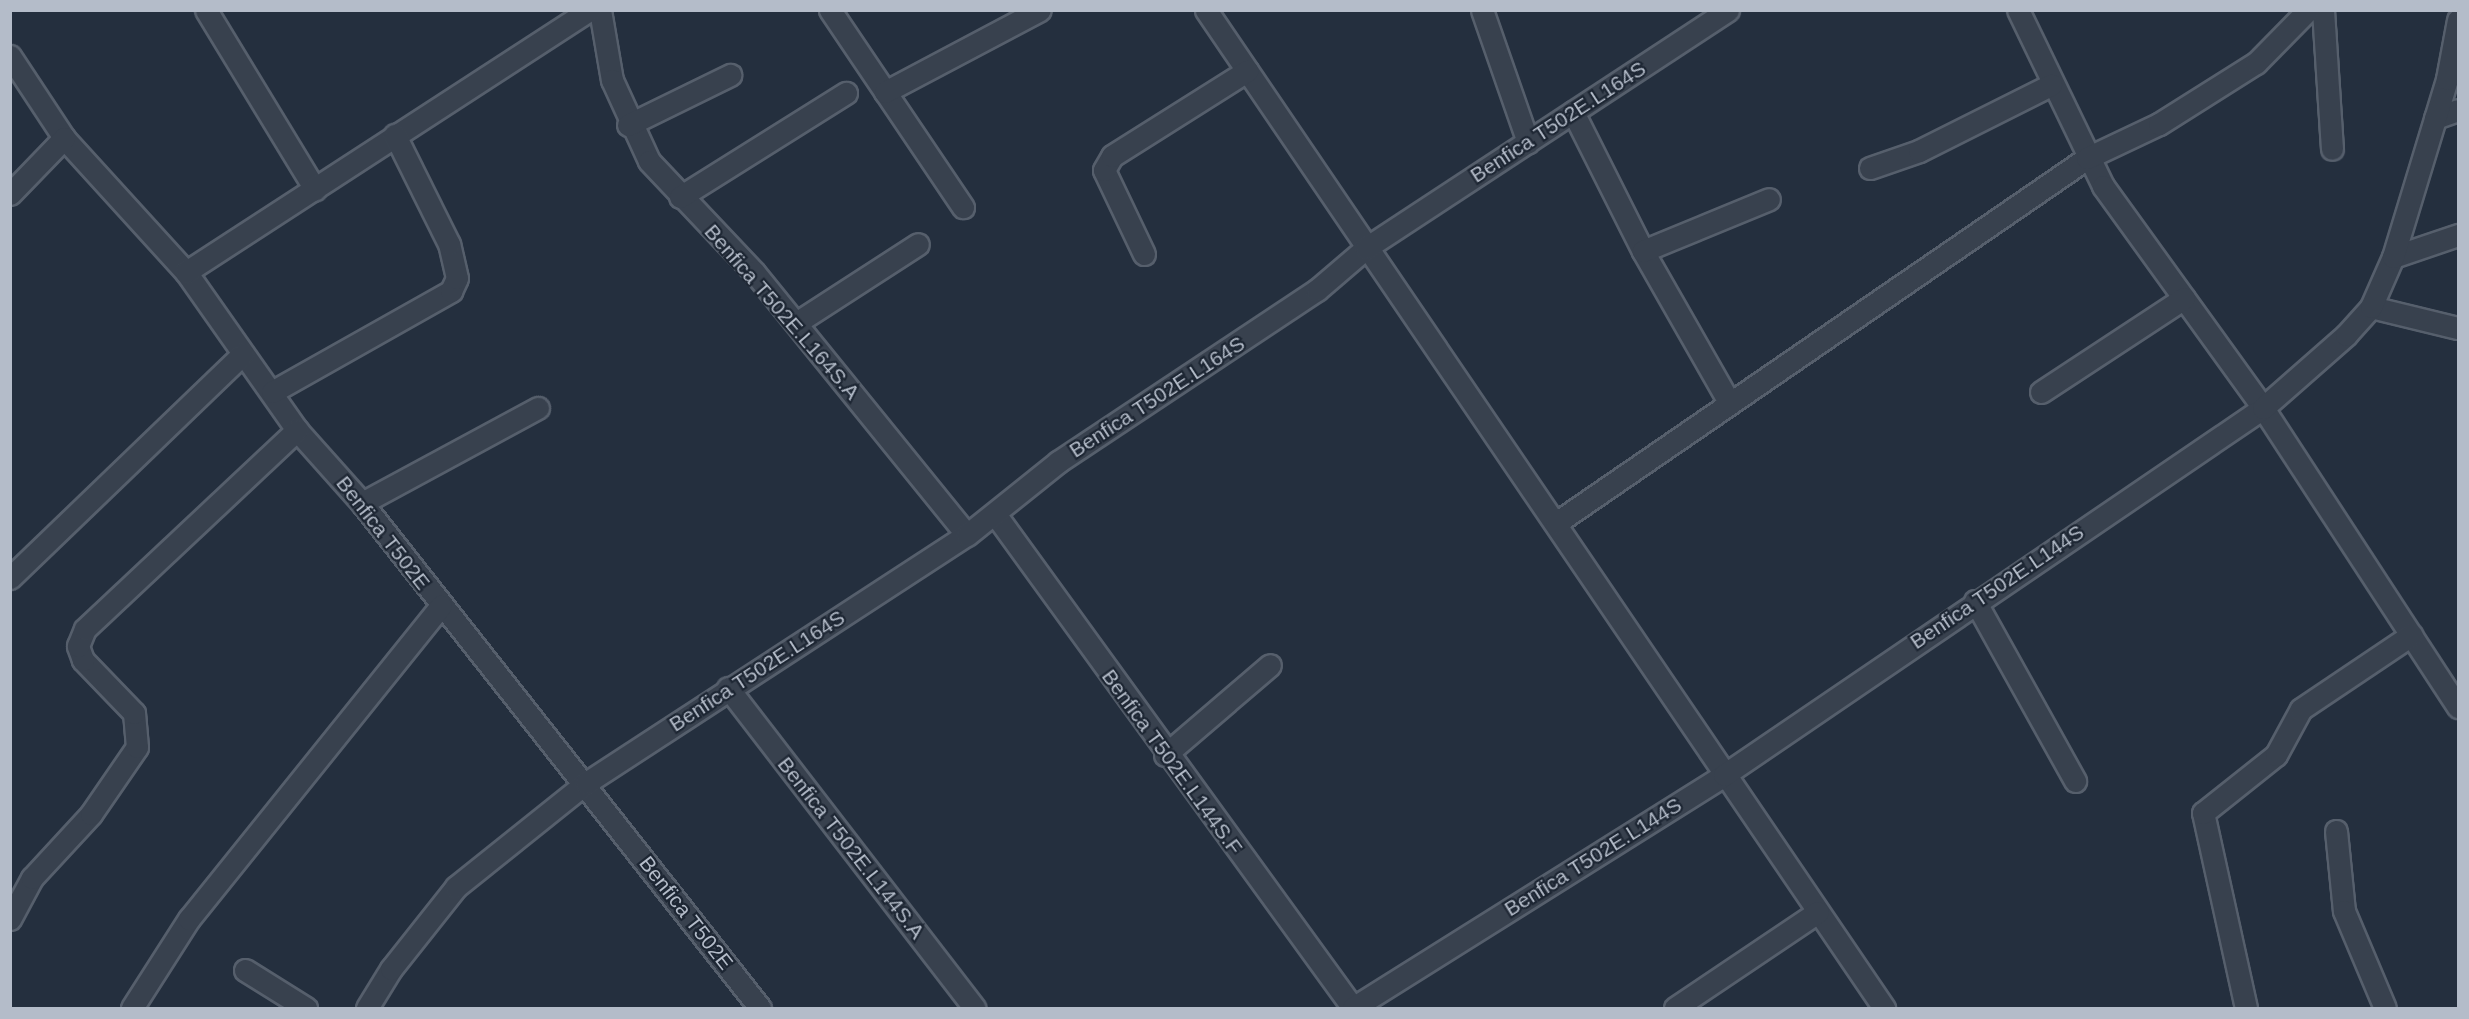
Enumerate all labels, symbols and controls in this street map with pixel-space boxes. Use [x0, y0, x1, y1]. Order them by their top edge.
street label: Benfica T502E.L164S [1465, 56, 1651, 188]
street label: Benfica T502E.L164S.A [699, 219, 865, 405]
street label: Benfica T502E.L164S [1064, 331, 1250, 463]
street label: Benfica T502E [331, 471, 435, 595]
street label: Benfica T502E.L144S [1905, 519, 2089, 655]
street label: Benfica T502E.L164S [664, 605, 850, 737]
street label: Benfica T502E.L144S.F [1096, 664, 1248, 860]
street label: Benfica T502E.L144S.A [772, 752, 930, 944]
street label: Benfica T502E.L144S [1500, 792, 1686, 922]
street label: Benfica T502E [634, 851, 738, 975]

